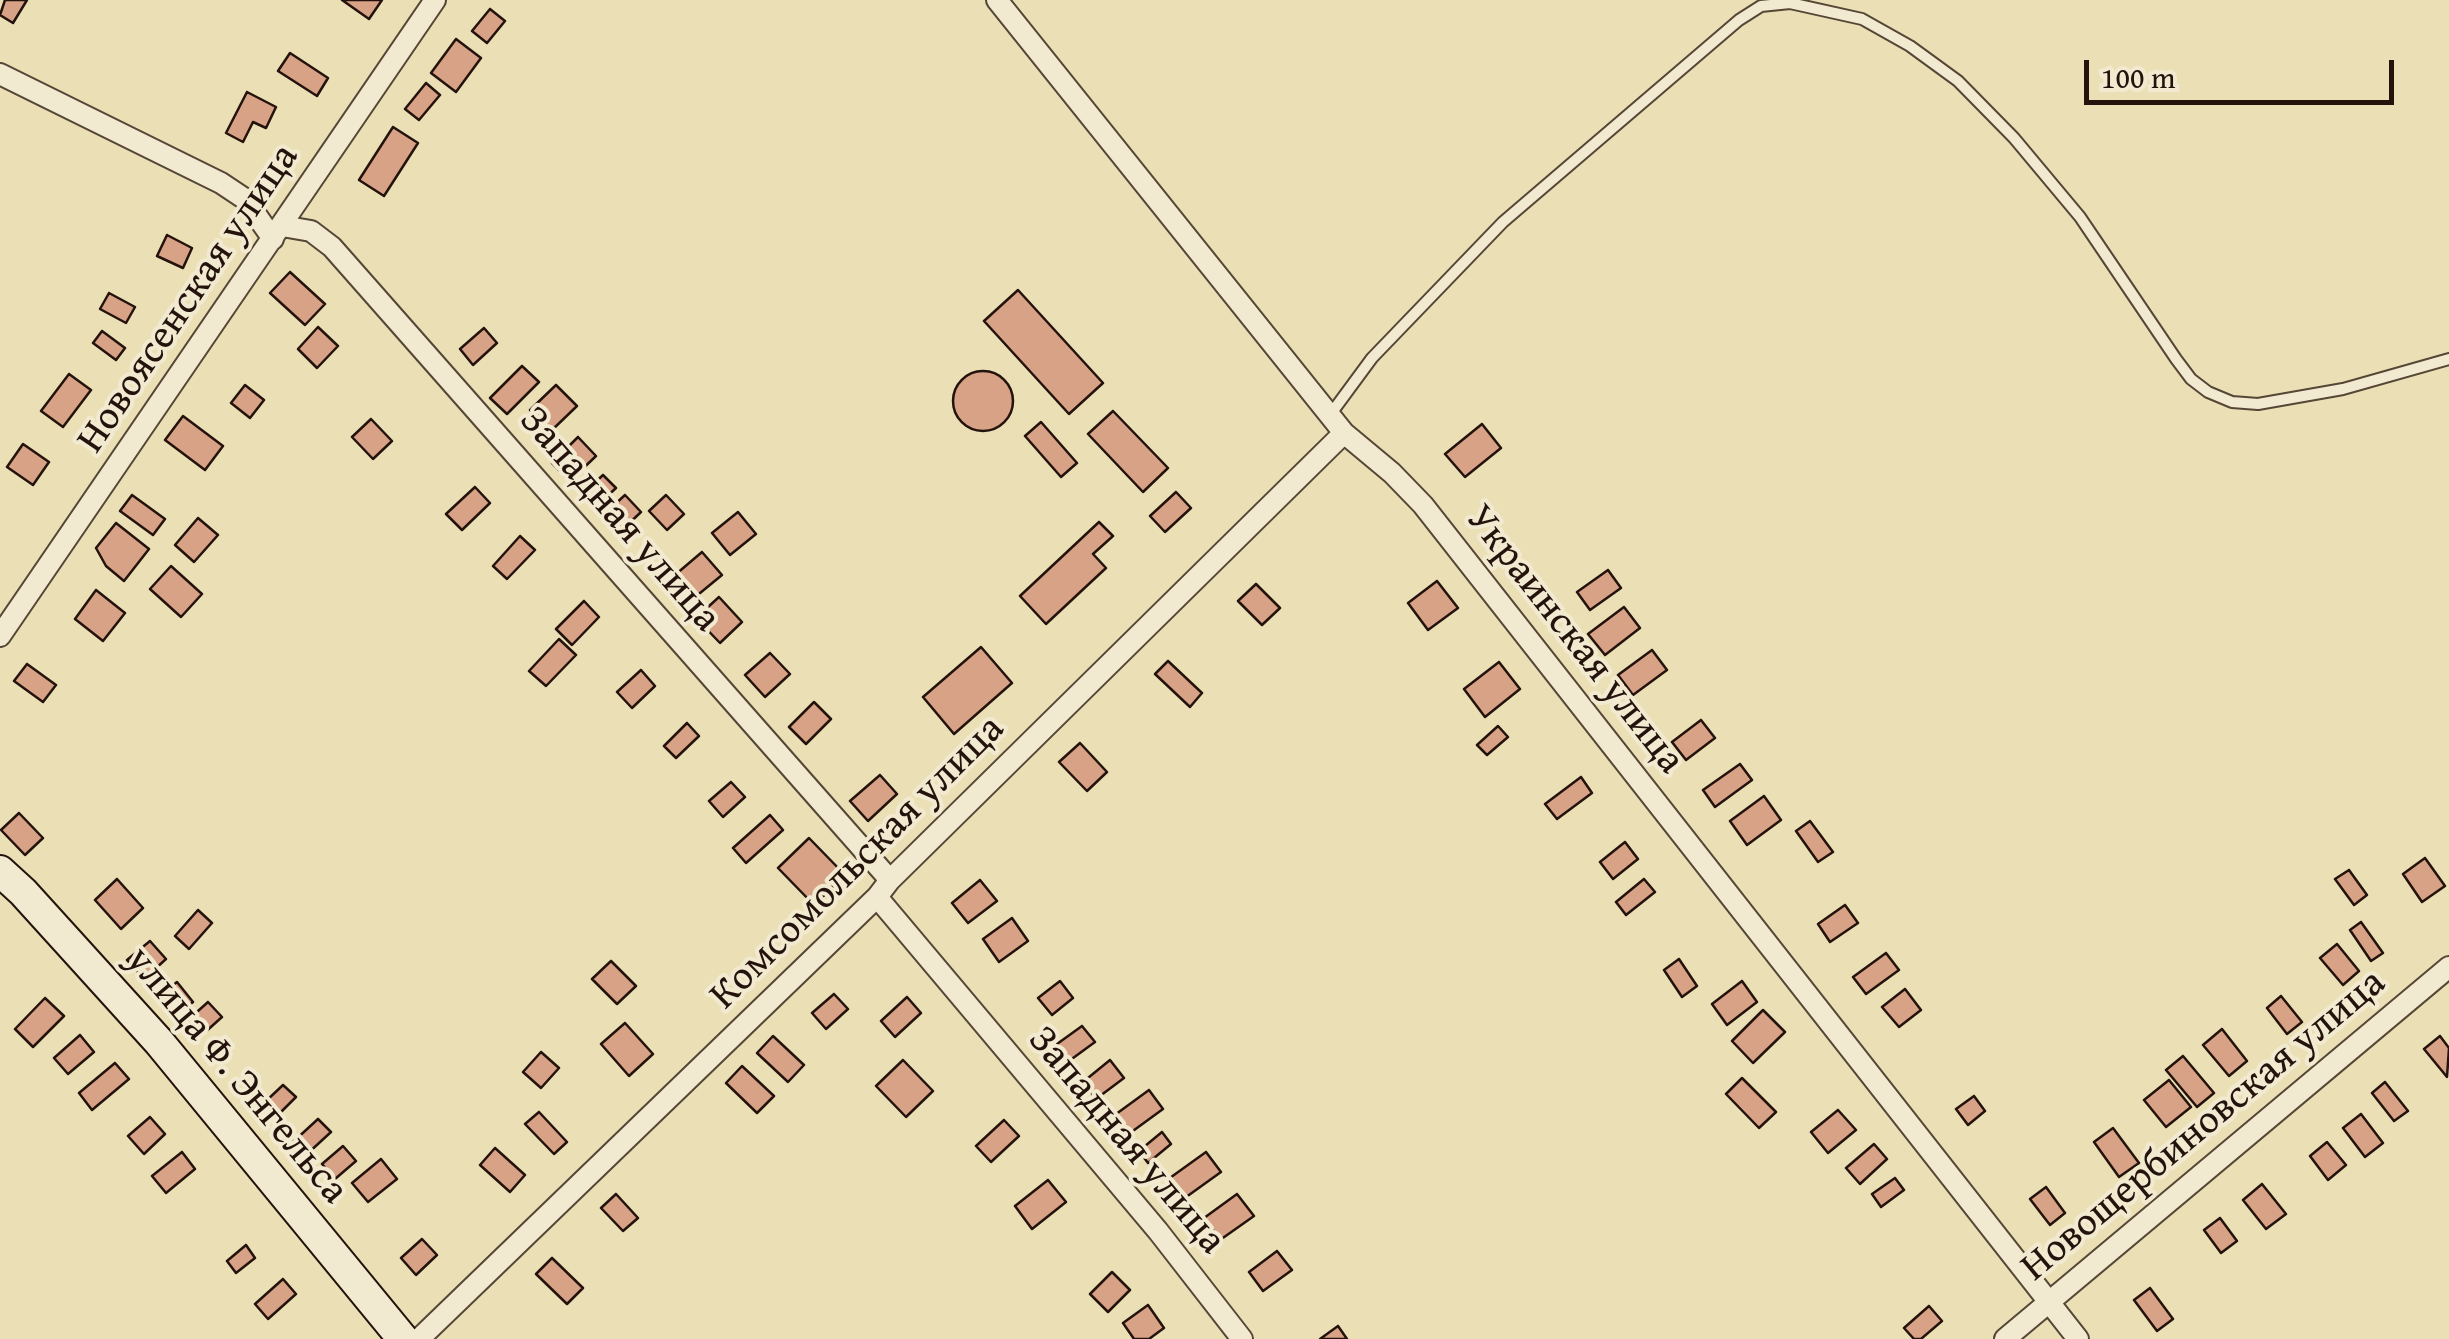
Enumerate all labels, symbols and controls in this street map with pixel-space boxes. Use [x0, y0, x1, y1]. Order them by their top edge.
scale bar [2089, 40, 2399, 102]
text: 100 m [2101, 55, 2175, 99]
street label: Новоясенская улица [68, 136, 310, 462]
street label: Западная улица [508, 398, 730, 642]
street label: Украинская улица [1454, 496, 1694, 784]
street label: Комсомольская улица [701, 706, 1015, 1020]
street label: улица Ф. Энгельса [115, 938, 357, 1214]
street label: Новощербиновская улица [2012, 960, 2396, 1292]
street label: Западная улица [1017, 1017, 1235, 1265]

